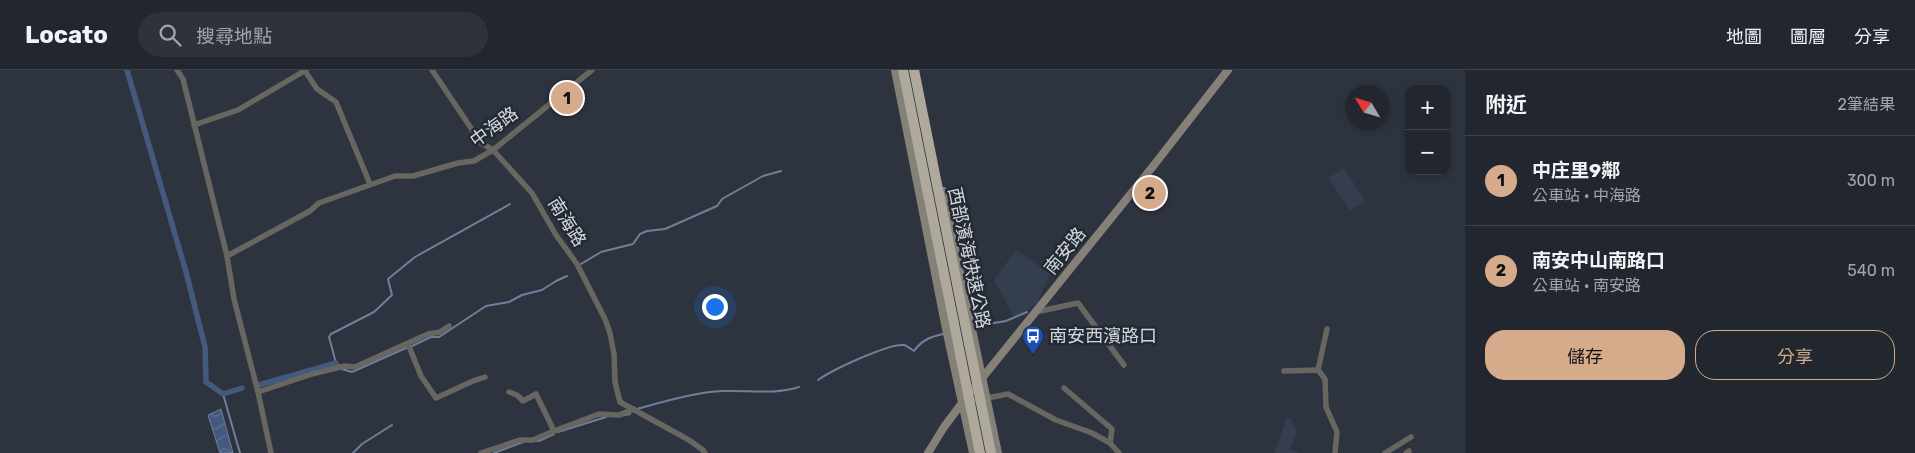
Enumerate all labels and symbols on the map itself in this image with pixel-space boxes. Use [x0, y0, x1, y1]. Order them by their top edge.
pin: 1 [551, 79, 583, 117]
north arrow [1345, 85, 1390, 130]
street label: 中海路 [466, 102, 522, 152]
pin: 2 [1134, 174, 1166, 212]
street label: 西部濱海快速公路 [943, 185, 995, 331]
street label: 南海路 [543, 193, 591, 251]
street label: 南安路 [1039, 223, 1091, 279]
your location [702, 294, 728, 320]
bus stop icon: 南安西濱路口 [1021, 324, 1045, 355]
place label: 南安西濱路口 [1049, 325, 1157, 347]

